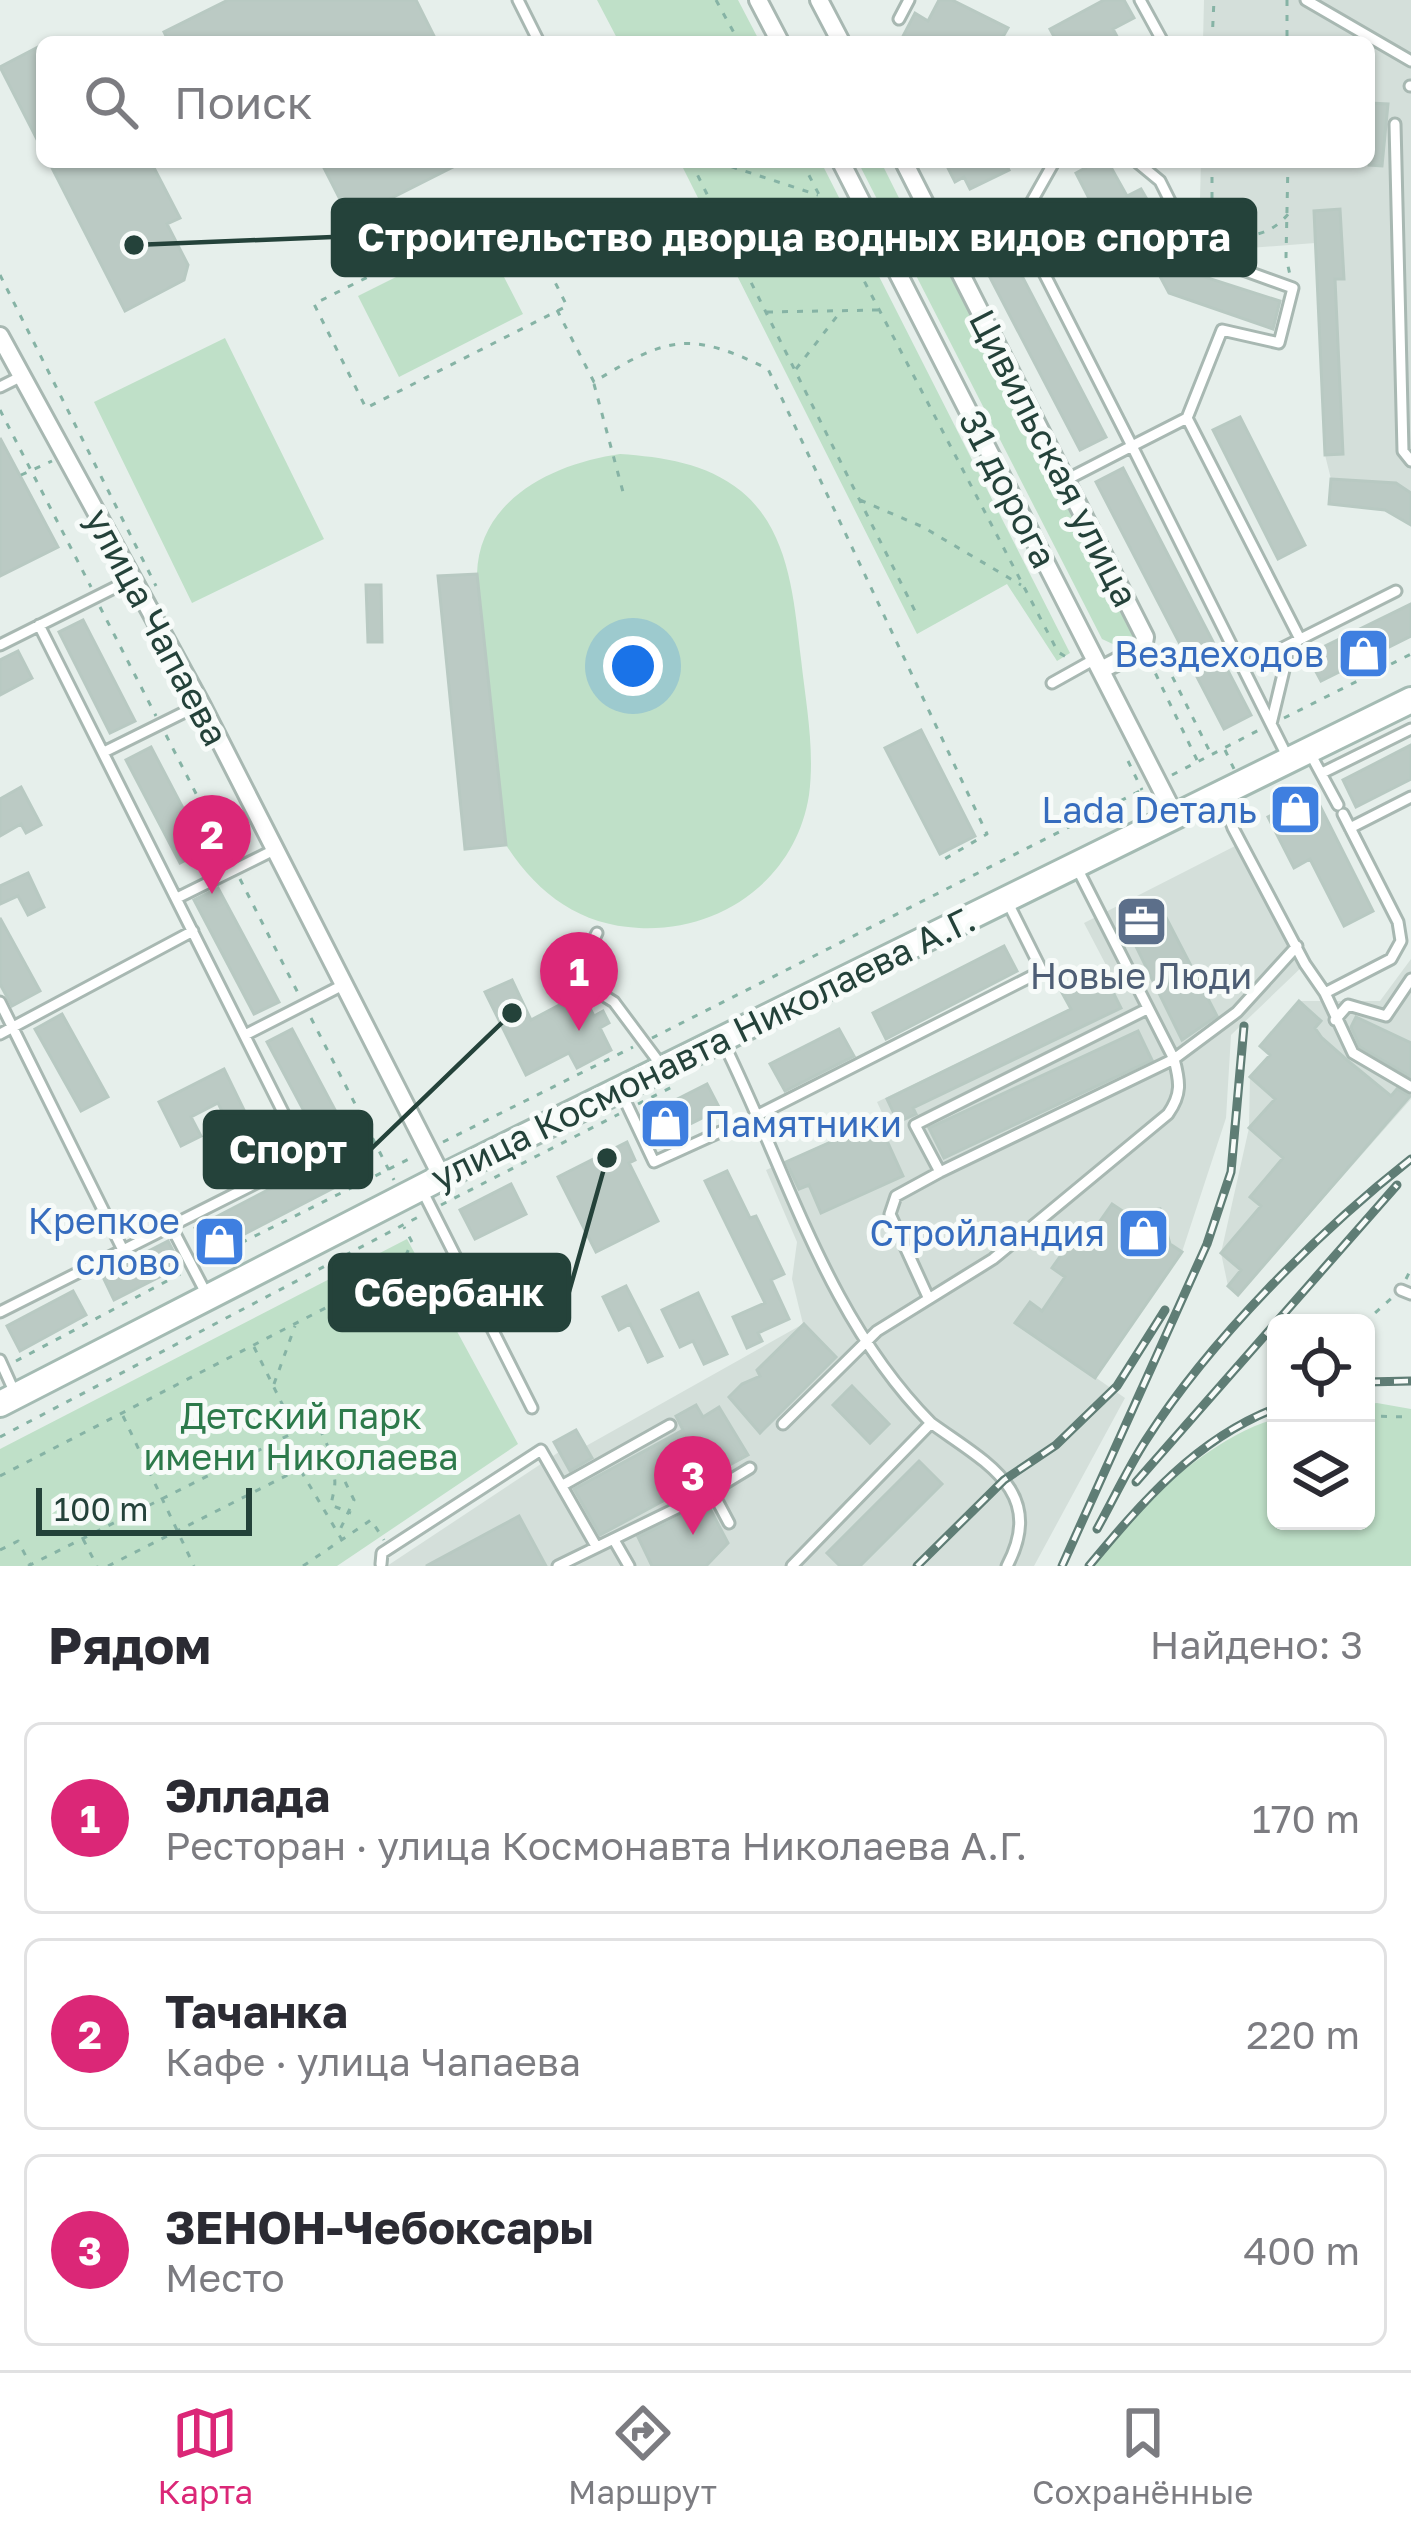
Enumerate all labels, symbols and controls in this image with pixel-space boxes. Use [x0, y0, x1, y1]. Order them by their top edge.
search box [36, 36, 1375, 168]
icon: search [78, 69, 144, 135]
text: Поиск [174, 75, 313, 129]
callout: Строительство дворца водных видов спорта [333, 200, 1255, 275]
text: Строительство дворца водных видов спорта [357, 213, 1231, 260]
street label: Цивильская улица [961, 302, 1148, 613]
street label: 31 дорога [951, 403, 1066, 575]
street label: улица Чапаева [77, 501, 238, 753]
shop icon: Вездеходов [1335, 626, 1391, 682]
place label: Вездеходов [1114, 632, 1324, 675]
your location [603, 636, 663, 696]
shop icon: Lada Dеталь [1268, 782, 1324, 838]
place label: Lada Dеталь [1041, 788, 1257, 831]
pin: 2 [173, 795, 251, 894]
office icon: Новые Люди [1113, 893, 1169, 949]
street label: улица Космонавта Николаева А.Г. [424, 897, 982, 1198]
pin: 1 [540, 932, 618, 1031]
place label: Новые Люди [1030, 954, 1252, 997]
shop icon: Памятники [637, 1096, 693, 1152]
place label: Памятники [704, 1102, 902, 1145]
callout: Спорт [205, 1112, 371, 1187]
text: Спорт [229, 1125, 347, 1172]
place label: Крепкое слово [28, 1199, 180, 1283]
shop icon: Стройландия [1116, 1205, 1172, 1261]
place label: Стройландия [870, 1211, 1105, 1254]
shop icon: Крепкое слово [191, 1214, 247, 1270]
callout: Сбербанк [330, 1255, 569, 1330]
text: Сбербанк [354, 1268, 545, 1315]
map controls [1267, 1314, 1375, 1530]
button: locate [1267, 1314, 1375, 1422]
park label: Детский парк имени Николаева [143, 1394, 459, 1478]
button: layers [1267, 1422, 1375, 1530]
pin: 3 [654, 1436, 732, 1535]
scale bar [36, 1482, 252, 1535]
text: 100 m [54, 1489, 148, 1528]
text: Рядом [48, 1614, 211, 1675]
text: Найдено: 3 [1150, 1621, 1363, 1668]
text: Эллада [165, 1768, 330, 1822]
text: 1 [80, 1795, 100, 1842]
text: 170 m [1252, 1795, 1360, 1842]
text: Ресторан · улица Космонавта Николаева А.Г. [165, 1822, 1027, 1869]
text: Тачанка [165, 1984, 348, 2038]
text: 2 [78, 2011, 102, 2058]
text: 220 m [1246, 2011, 1360, 2058]
text: Кафе · улица Чапаева [165, 2038, 581, 2085]
text: ЗЕНОН-Чебоксары [165, 2200, 594, 2254]
text: 3 [78, 2227, 102, 2274]
text: 400 m [1244, 2227, 1360, 2274]
text: Место [165, 2254, 285, 2301]
tab: Карта [158, 2400, 253, 2511]
tab: Маршрут [568, 2400, 717, 2511]
tab: Сохранённые [1032, 2400, 1253, 2511]

